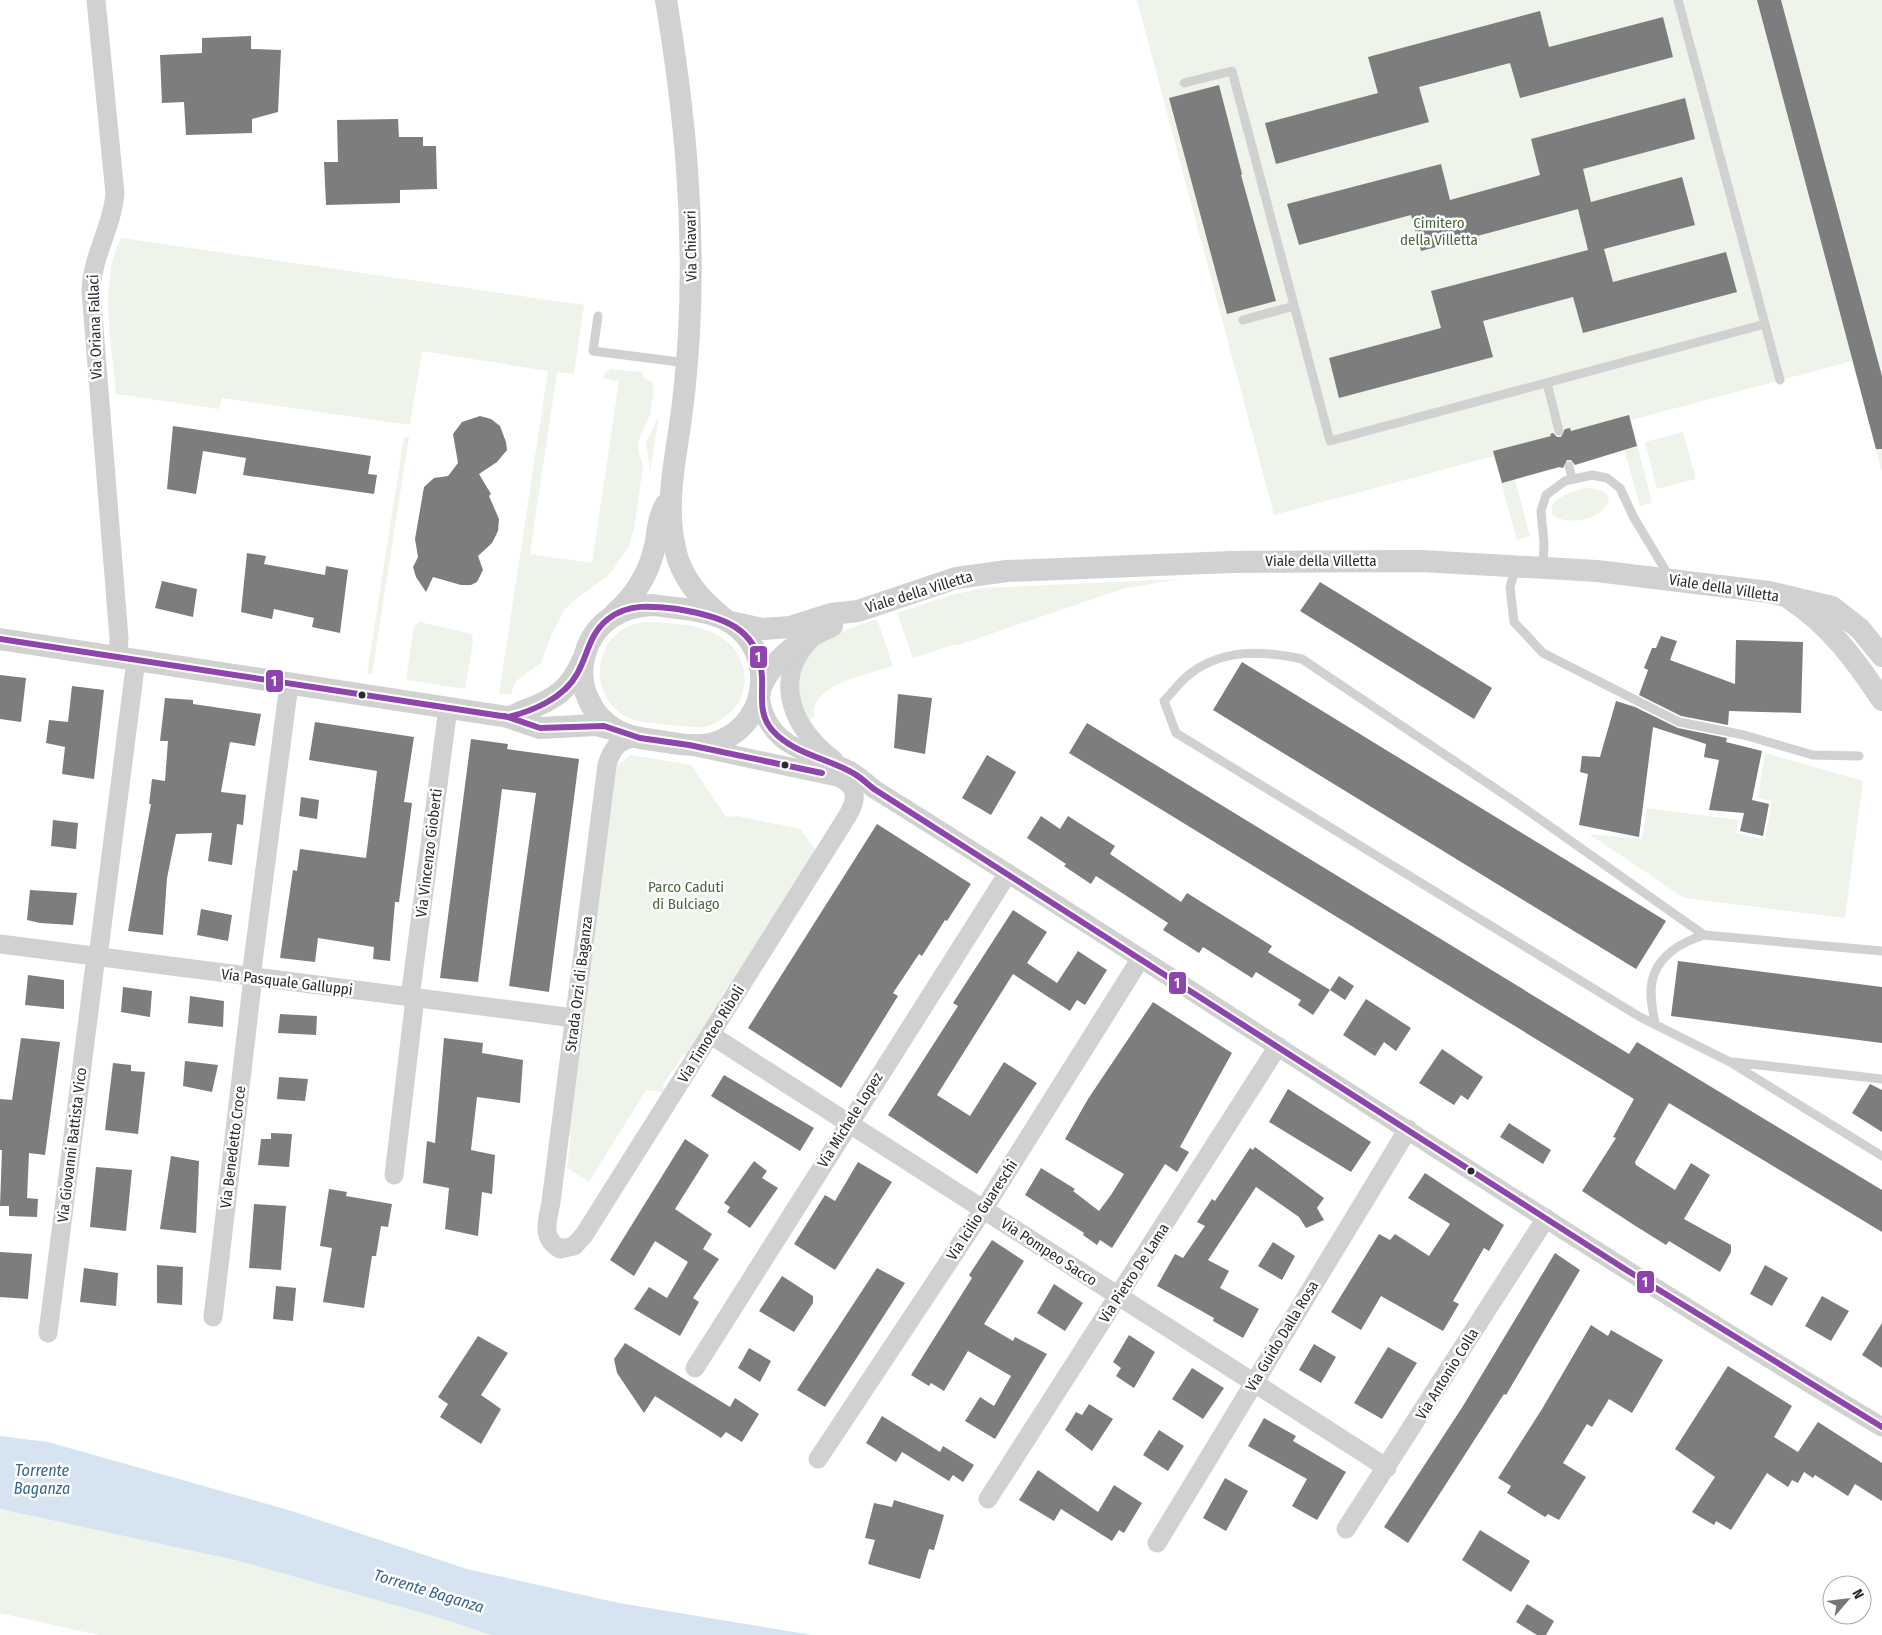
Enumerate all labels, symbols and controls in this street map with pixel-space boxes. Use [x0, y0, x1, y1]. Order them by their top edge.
street label: Via Chiavari [681, 210, 701, 282]
park label: Cimitero della Villetta [1400, 214, 1478, 249]
street label: Via Oriana Fallaci [84, 274, 106, 380]
street label: Viale della Villetta [1265, 552, 1377, 570]
street label: Viale della Villetta [863, 567, 975, 617]
street label: Viale della Villetta [1668, 570, 1780, 606]
line badge: 1 [749, 645, 768, 669]
text: 1 [755, 649, 761, 666]
line badge: 1 [265, 669, 284, 693]
text: 1 [271, 673, 277, 690]
unlabelled marker [357, 690, 367, 700]
unlabelled marker [780, 760, 790, 770]
street label: Via Vincenzo Gioberti [412, 787, 446, 919]
park label: Parco Caduti di Bulciago [648, 878, 724, 913]
street label: Strada Orzi di Baganza [562, 915, 596, 1053]
street label: Via Pasquale Galluppi [220, 965, 354, 999]
line badge: 1 [1168, 971, 1187, 995]
text: 1 [1174, 975, 1180, 992]
street label: Via Timoteo Riboli [674, 982, 748, 1086]
street label: Via Giovanni Battista Vico [54, 1066, 90, 1224]
street label: Via Michele Lopez [814, 1069, 886, 1171]
street label: Via Benedetto Croce [217, 1085, 249, 1209]
street label: Via Icilio Guareschi [943, 1156, 1021, 1264]
unlabelled marker [1466, 1166, 1476, 1176]
street label: Via Pompeo Sacco [998, 1214, 1100, 1290]
street label: Via Pietro De Lama [1095, 1220, 1173, 1326]
line badge: 1 [1636, 1270, 1655, 1294]
text: 1 [1642, 1274, 1648, 1291]
street label: Via Guido Dalla Rosa [1242, 1277, 1322, 1395]
street label: Via Antonio Colla [1412, 1325, 1482, 1423]
water label: Torrente Baganza [14, 1461, 70, 1498]
water label: Torrente Baganza [372, 1565, 486, 1617]
north arrow [1822, 1575, 1872, 1625]
text: N [1849, 1586, 1868, 1602]

